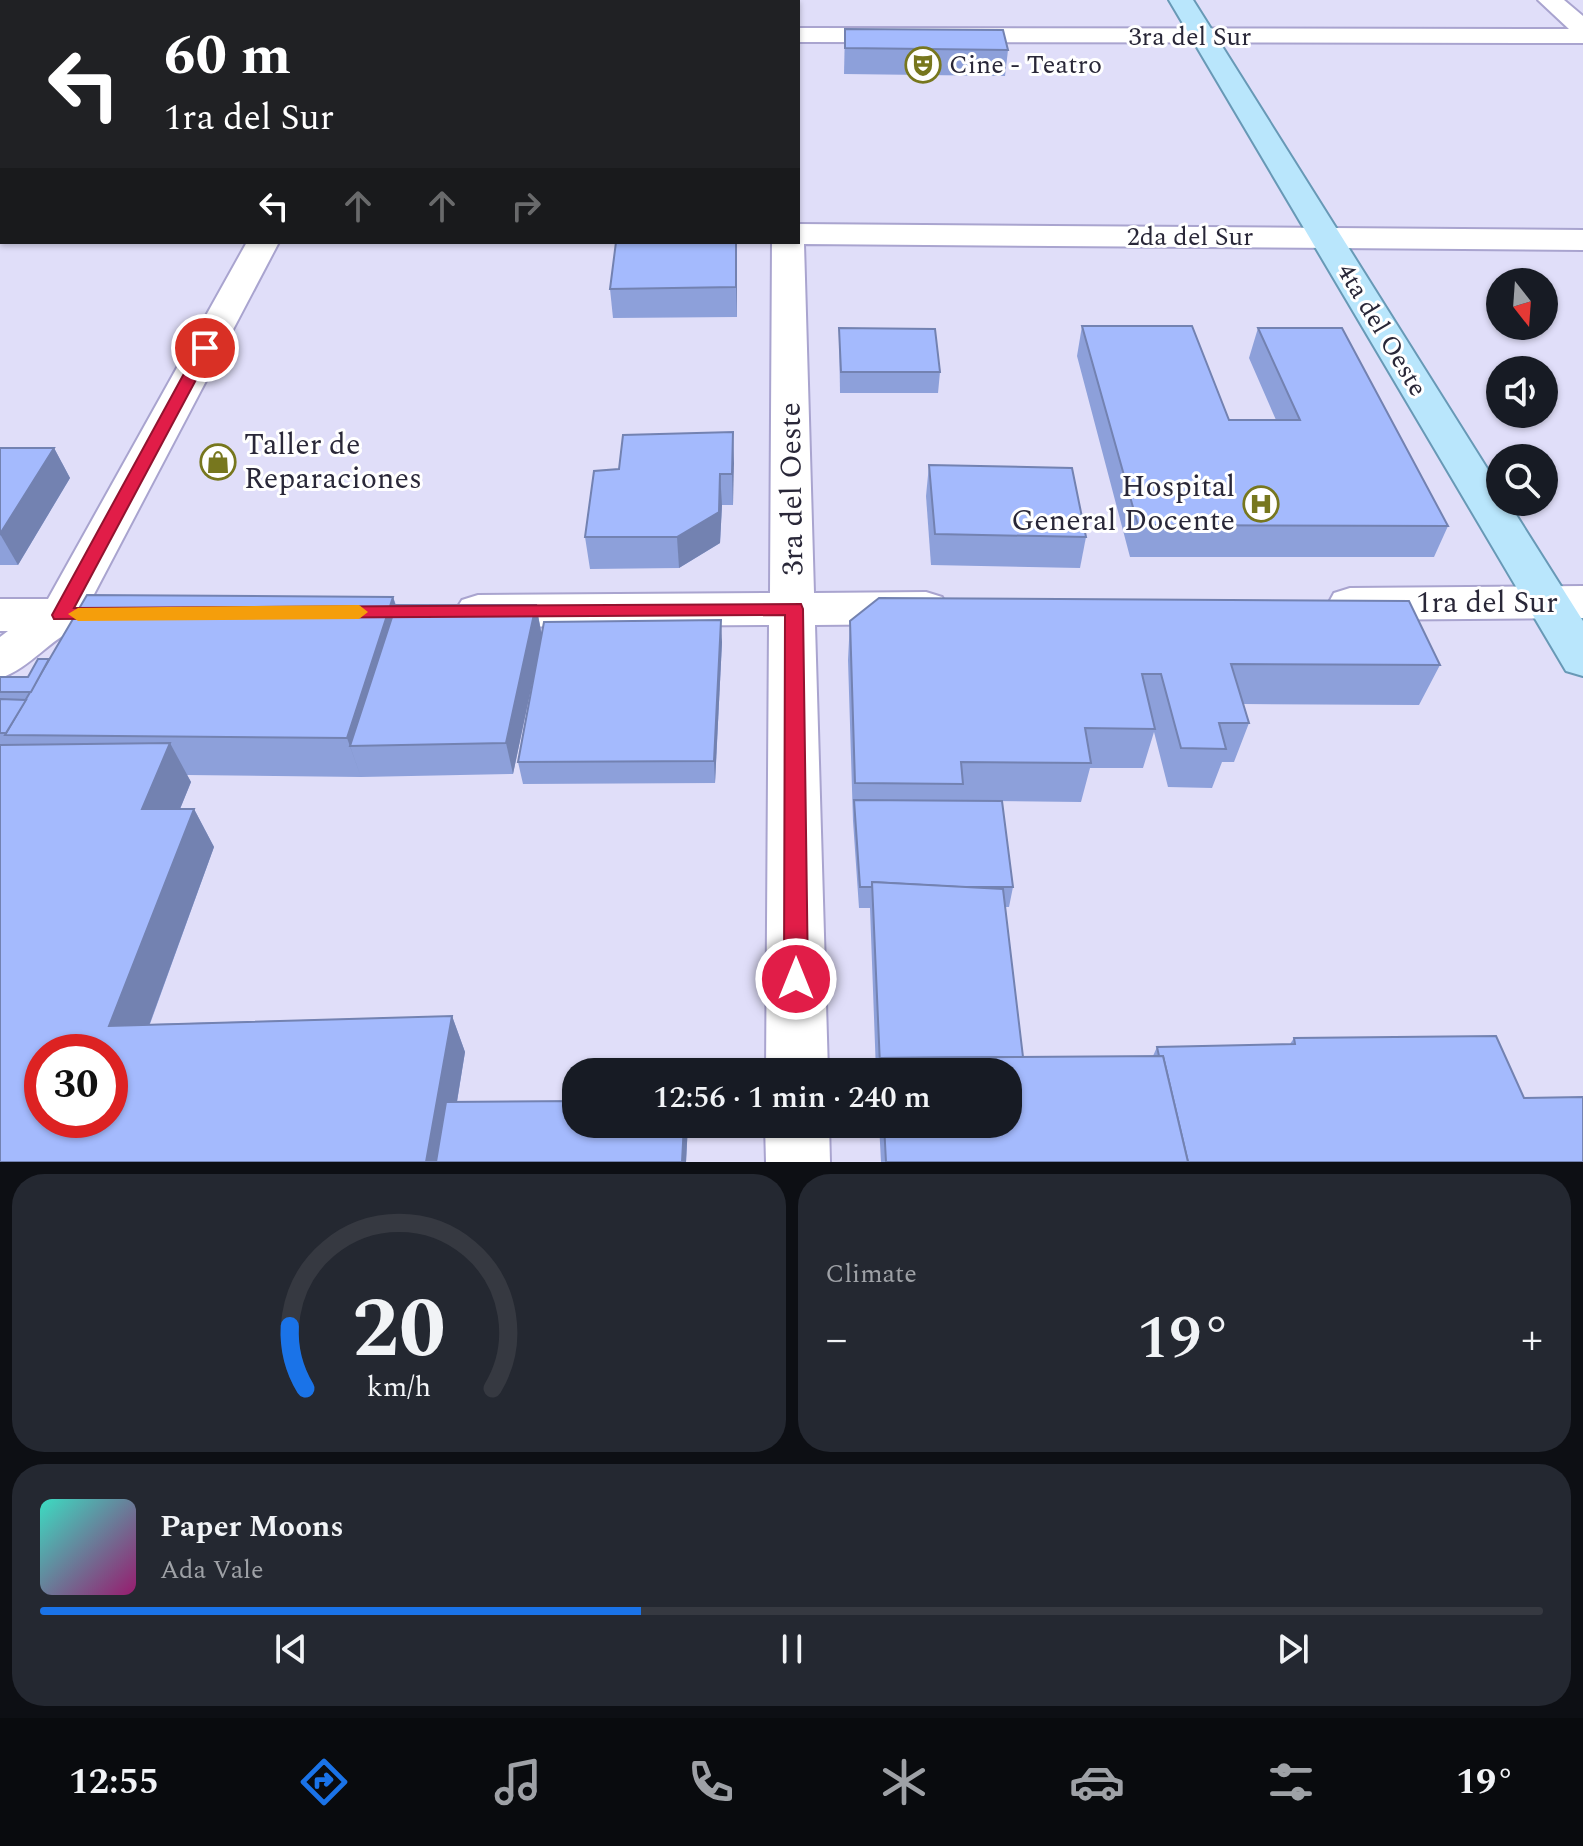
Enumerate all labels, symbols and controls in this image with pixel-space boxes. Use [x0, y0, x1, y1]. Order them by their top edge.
text: 60 m [164, 14, 291, 99]
street label: 3ra del Sur [1129, 17, 1251, 57]
icon: left [32, 32, 136, 136]
place label: Cine - Teatro [949, 45, 1102, 85]
theatre icon: Cine - Teatro [904, 46, 942, 84]
text: 1ra del Sur [164, 91, 334, 146]
icon: left [252, 184, 296, 228]
icon: ahead [336, 184, 380, 228]
icon: ahead [420, 184, 464, 228]
icon: right [504, 184, 548, 228]
street label: 2da del Sur [1127, 217, 1253, 257]
street label: 4ta del Oeste [1326, 256, 1438, 404]
north arrow [1486, 268, 1558, 340]
map controls [1486, 268, 1558, 516]
pin [171, 314, 239, 382]
icon: arrive [183, 326, 227, 370]
button: sound [1486, 356, 1558, 428]
street label: 3ra del Oeste [767, 402, 817, 576]
place label: Taller de Reparaciones [244, 422, 422, 502]
shop icon: Taller de Reparaciones [199, 443, 237, 481]
button: search [1486, 444, 1558, 516]
place label: Hospital General Docente [1011, 464, 1235, 544]
hospital icon: Hospital General Docente [1242, 485, 1280, 523]
street label: 1ra del Sur [1416, 580, 1558, 626]
position arrow [754, 937, 838, 1021]
speed limit sign: 30 [24, 1034, 128, 1138]
text: 12:56 · 1 min · 240 m [653, 1075, 931, 1121]
text: Climate [826, 1254, 917, 1294]
text: 20 [352, 1267, 445, 1394]
text: 19° [1137, 1293, 1231, 1385]
text: − [826, 1306, 848, 1373]
text: + [1521, 1306, 1543, 1373]
text: km/h [367, 1366, 431, 1409]
text: Paper Moons [160, 1504, 344, 1550]
text: Ada Vale [160, 1550, 263, 1590]
icon: previous [269, 1627, 313, 1671]
icon: pause [770, 1627, 814, 1671]
icon: next [1271, 1627, 1315, 1671]
icon: directions [296, 1754, 352, 1810]
icon: music [490, 1754, 546, 1810]
icon: phone [683, 1754, 739, 1810]
icon: climate [876, 1754, 932, 1810]
icon: car [1069, 1754, 1125, 1810]
icon: filters [1263, 1754, 1319, 1810]
text: 12:55 [69, 1755, 159, 1810]
text: 19° [1456, 1755, 1514, 1810]

